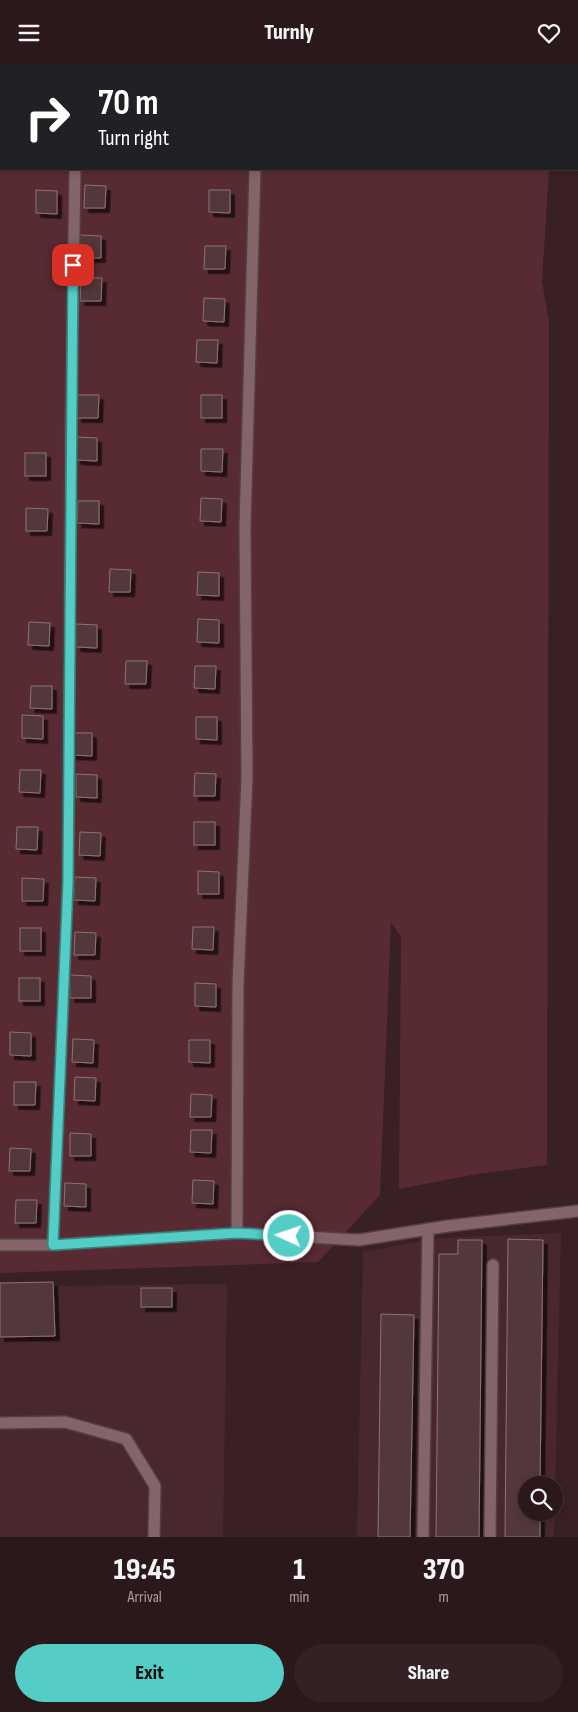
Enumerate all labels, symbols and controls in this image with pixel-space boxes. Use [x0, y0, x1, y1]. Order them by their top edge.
icon: menu [15, 19, 43, 47]
text: Turnly [264, 19, 314, 46]
icon: heart [535, 19, 563, 47]
text: 70 m [98, 82, 158, 125]
icon: right [15, 85, 80, 150]
text: Turn right [98, 125, 169, 152]
pin [52, 244, 94, 286]
icon: arrive [59, 251, 87, 279]
position arrow [262, 1209, 314, 1261]
map controls [518, 1476, 563, 1521]
button: search [518, 1476, 563, 1521]
text: 19:45 [113, 1552, 176, 1588]
text: 1 [293, 1552, 305, 1588]
text: 370 [423, 1552, 465, 1588]
text: Arrival [127, 1588, 162, 1607]
text: min [289, 1588, 309, 1607]
text: m [438, 1588, 449, 1607]
button: Exit [15, 1644, 284, 1702]
button: Share [294, 1644, 563, 1702]

